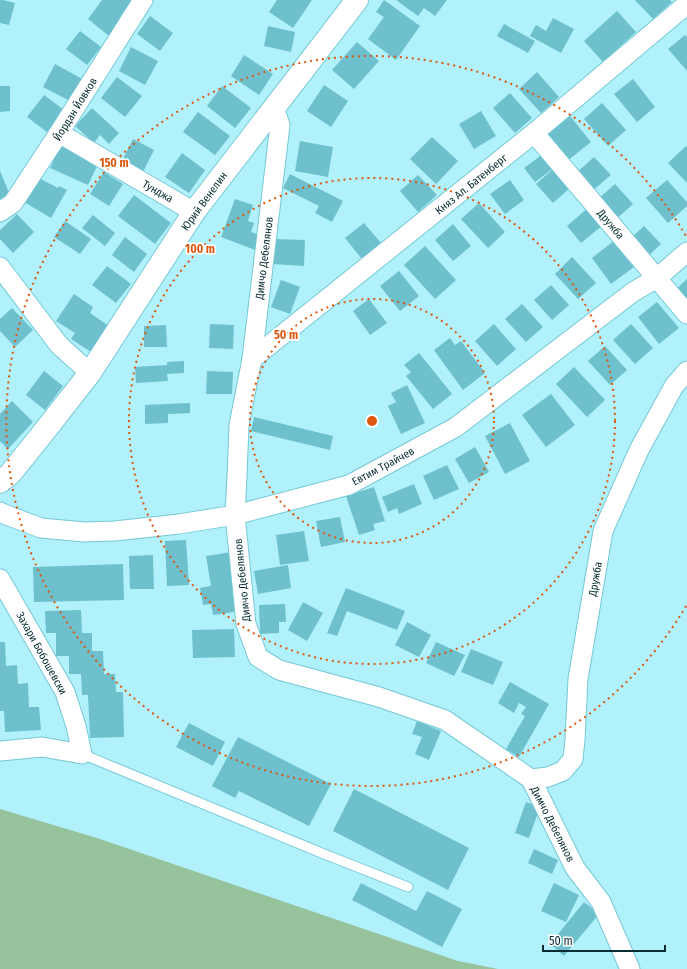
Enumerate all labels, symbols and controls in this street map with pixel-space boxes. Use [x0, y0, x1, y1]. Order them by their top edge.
street label: Йордан Йовков [51, 75, 100, 143]
street label: Княз Ал. Батенберг [433, 151, 510, 217]
text: 150 m [99, 156, 129, 170]
street label: Юрий Венелин [179, 169, 230, 233]
street label: Тунджа [140, 177, 175, 205]
street label: Дружба [594, 206, 627, 242]
street label: Димчо Дебелянов [253, 216, 276, 301]
text: 100 m [185, 242, 215, 256]
text: 50 m [274, 328, 298, 342]
centre of rings [365, 414, 379, 428]
street label: Евтим Трайчев [350, 445, 417, 488]
street label: Димчо Дебелянов [232, 538, 253, 623]
street label: Дружба [586, 561, 605, 598]
street label: Захари Бобошевски [13, 610, 70, 697]
street label: Димчо Дебелянов [527, 783, 577, 864]
scale bar [543, 927, 665, 953]
text: 50 m [549, 934, 573, 948]

